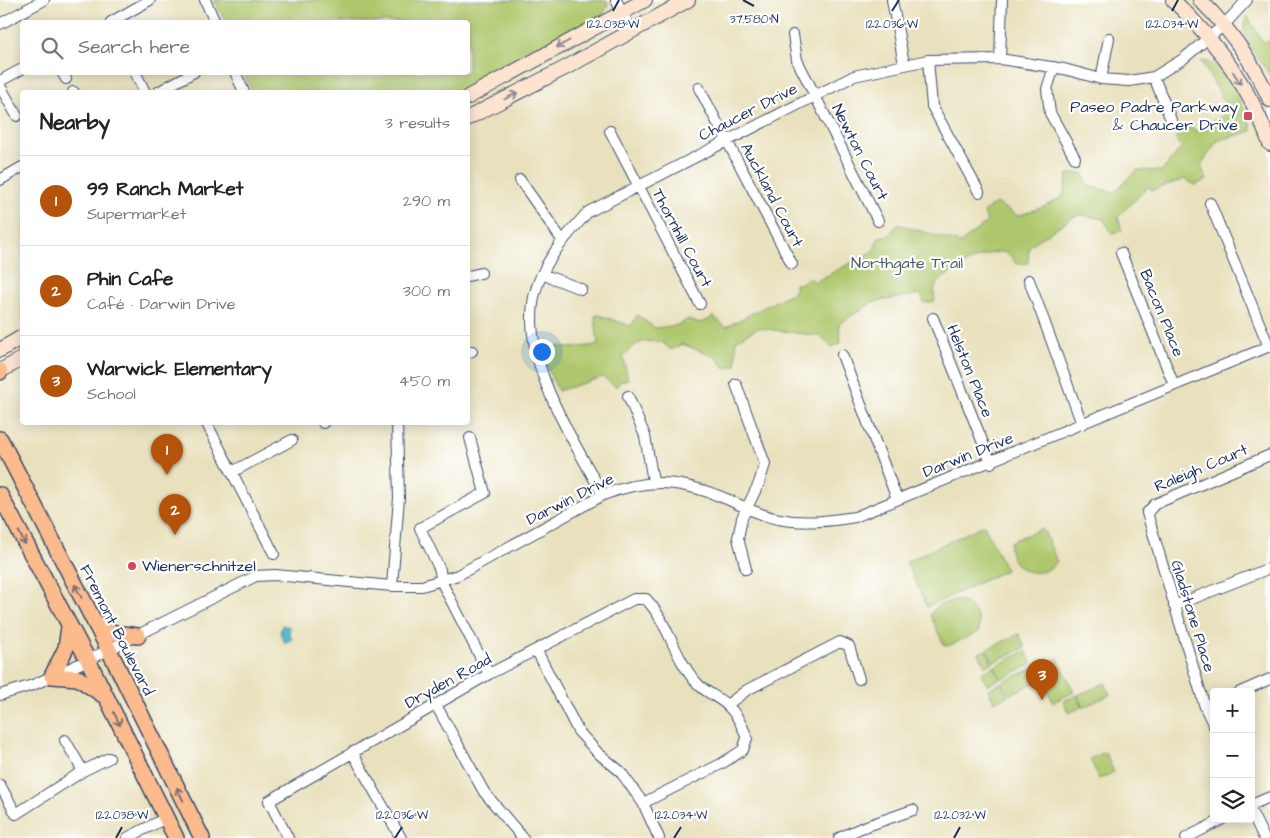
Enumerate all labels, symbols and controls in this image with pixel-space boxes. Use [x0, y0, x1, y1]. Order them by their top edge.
text: 37.580°N [729, 11, 779, 28]
text: 122.038°W [587, 16, 640, 33]
text: 122.036°W [866, 16, 919, 33]
text: 122.034°W [1146, 16, 1199, 33]
search box [20, 20, 470, 75]
icon: search [38, 34, 66, 62]
text: Search here [78, 34, 190, 61]
one-way arrow [556, 40, 571, 49]
one-way arrow [1232, 70, 1242, 84]
street label: Chaucer Drive [695, 78, 801, 146]
one-way arrow [503, 91, 518, 101]
place label: Paseo Padre Parkway & Chaucer Drive [1070, 96, 1238, 136]
street label: Newton Court [826, 100, 894, 204]
text: Nearby [40, 108, 110, 137]
marker: Paseo Padre Parkway & Chaucer Drive [1242, 110, 1254, 122]
text: 3 results [385, 112, 450, 134]
street label: Auckland Court [735, 139, 809, 252]
text: 99 Ranch Market [87, 176, 244, 203]
street label: Thornhill Court [647, 185, 718, 292]
text: 1 [55, 190, 57, 212]
text: 290 m [403, 190, 450, 212]
text: Supermarket [87, 203, 186, 225]
park label: Northgate Trail [851, 252, 963, 275]
text: Phin Cafe [87, 266, 173, 293]
street label: Bacon Place [1134, 266, 1190, 360]
text: 2 [51, 280, 61, 302]
text: 300 m [403, 280, 450, 302]
text: Café · Darwin Drive [87, 293, 235, 315]
street label: Helston Place [941, 321, 999, 421]
your location [529, 339, 555, 365]
text: Warwick Elementary [87, 356, 272, 383]
text: 3 [52, 370, 60, 392]
text: 450 m [399, 370, 450, 392]
text: School [87, 383, 136, 405]
street label: Darwin Drive [920, 427, 1017, 483]
pin: 1 [151, 434, 183, 475]
street label: Raleigh Court [1151, 438, 1252, 498]
street label: Darwin Drive [522, 467, 618, 531]
pin: 2 [159, 494, 191, 535]
one-way arrow [18, 530, 27, 545]
place label: Wienerschnitzel [142, 555, 256, 577]
street label: Gladstone Place [1166, 557, 1221, 675]
marker: Wienerschnitzel [126, 560, 138, 572]
street label: Fremont Boulevard [75, 561, 159, 699]
one-way arrow [73, 584, 82, 599]
street label: Dryden Road [401, 648, 496, 715]
pin: 3 [1026, 659, 1058, 700]
map controls [1210, 688, 1255, 823]
button: + [1210, 688, 1255, 733]
one-way arrow [113, 711, 122, 726]
button: − [1210, 733, 1255, 778]
button: layers [1210, 778, 1255, 823]
one-way arrow [175, 787, 184, 802]
text: 122.038°W [96, 807, 149, 824]
text: 122.036°W [376, 807, 429, 824]
text: 122.034°W [655, 807, 708, 824]
text: 122.032°W [934, 807, 986, 824]

